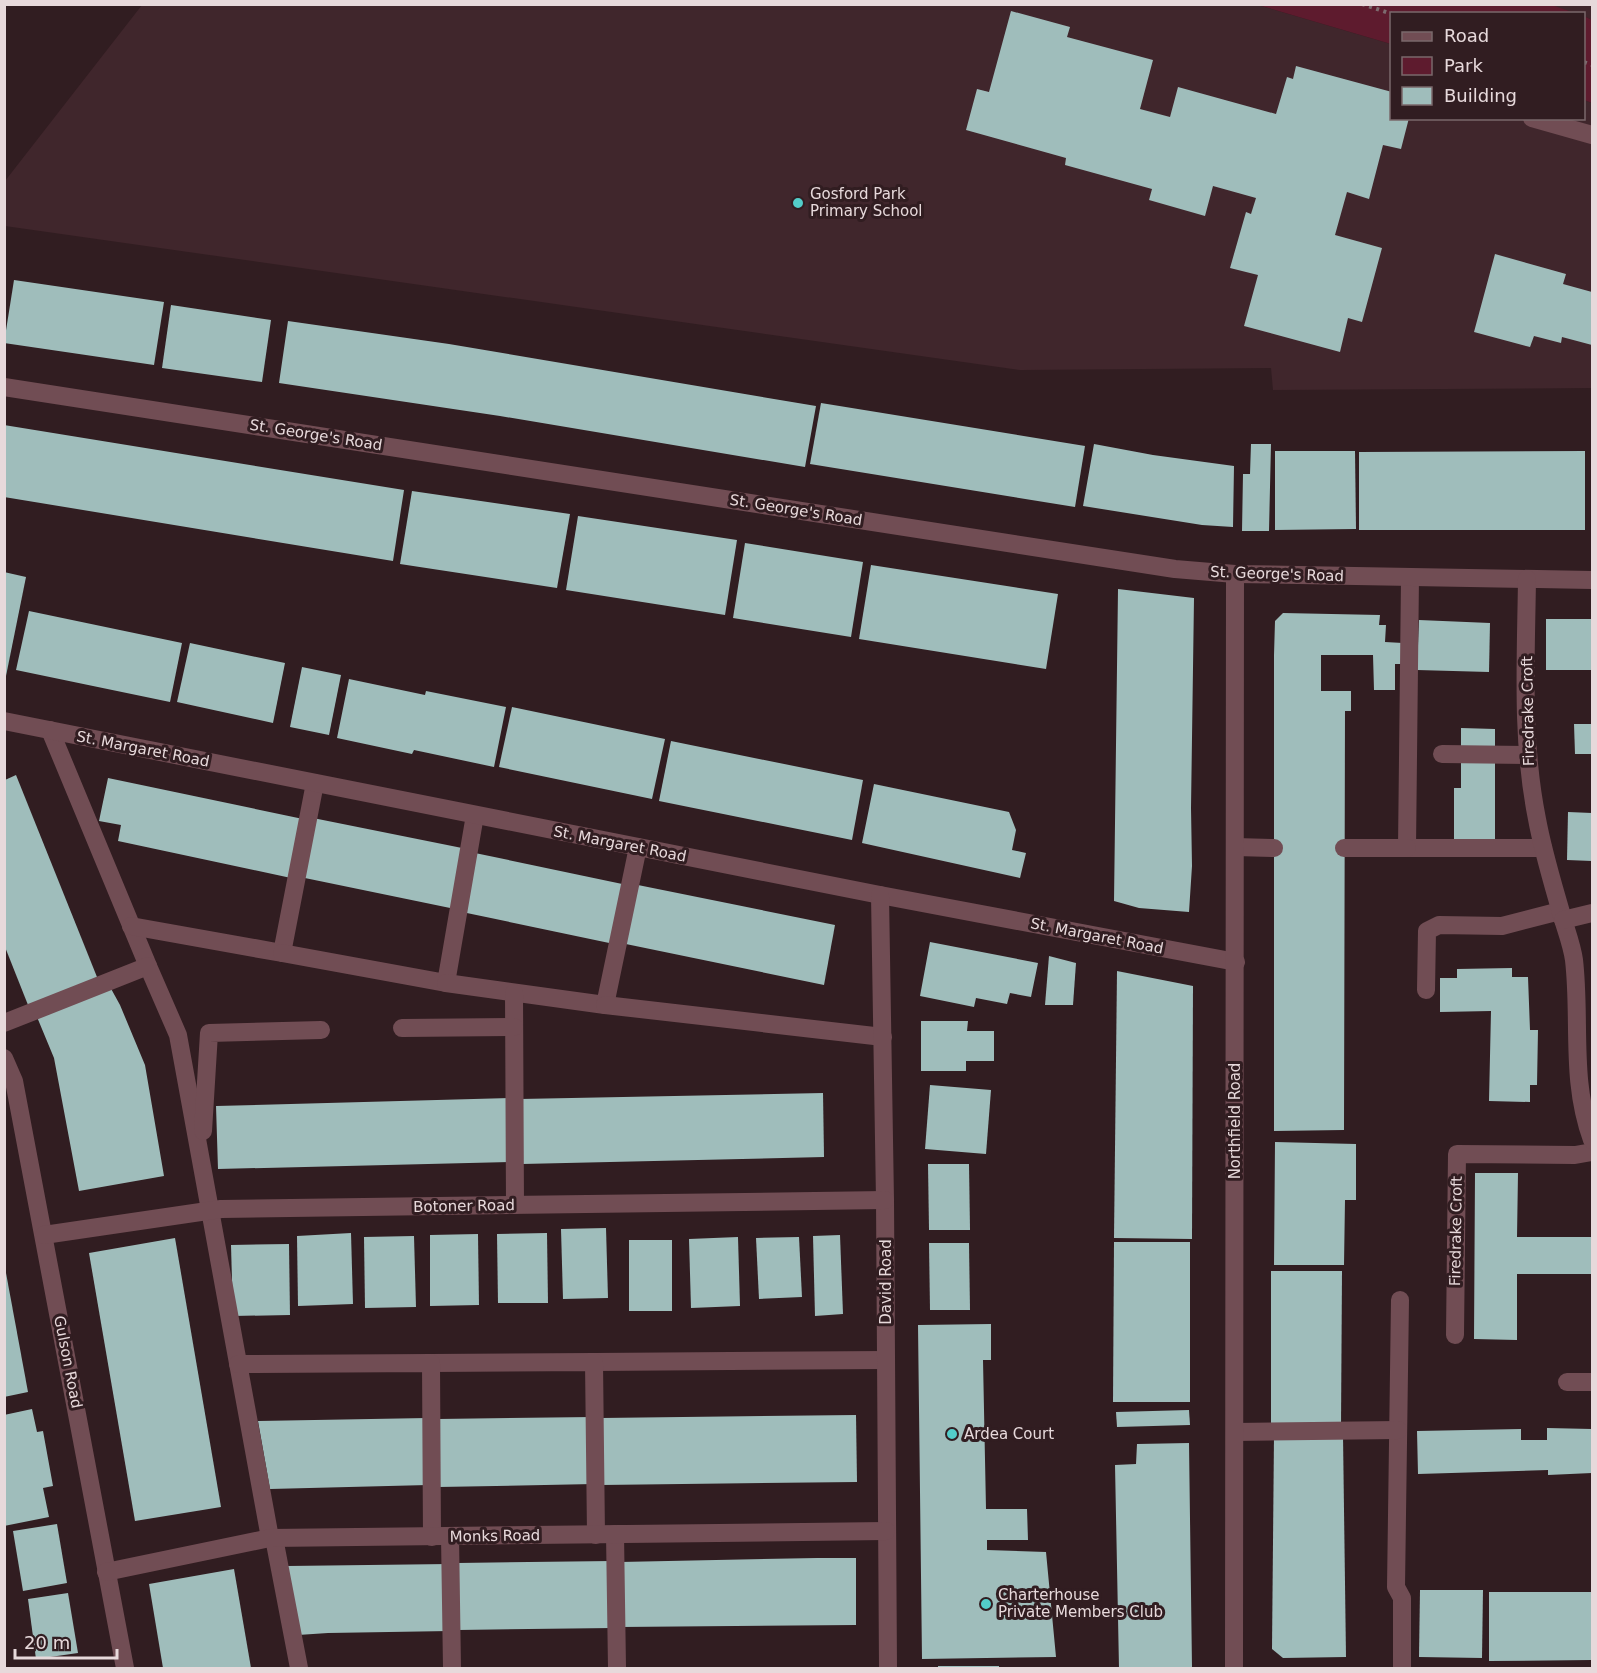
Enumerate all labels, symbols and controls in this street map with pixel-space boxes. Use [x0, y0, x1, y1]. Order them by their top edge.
legend [1390, 12, 1585, 120]
text: Road [1444, 25, 1489, 46]
text: Park [1444, 55, 1483, 76]
text: Building [1444, 85, 1517, 106]
place label: Gosford Park Primary School [810, 185, 923, 220]
marker: Gosford Park Primary School [791, 196, 805, 210]
street label: St. George's Road [248, 416, 384, 454]
street label: St. George's Road [728, 491, 864, 529]
street label: St. George's Road [1210, 563, 1344, 585]
street label: Firedrake Croft [1518, 656, 1538, 766]
street label: St. Margaret Road [75, 727, 211, 771]
street label: St. Margaret Road [552, 822, 688, 866]
street label: St. Margaret Road [1029, 914, 1165, 958]
street label: Northfield Road [1226, 1063, 1244, 1179]
street label: Firedrake Croft [1446, 1176, 1466, 1286]
street label: Botoner Road [413, 1196, 515, 1216]
street label: David Road [877, 1239, 895, 1325]
street label: Gulson Road [50, 1314, 86, 1410]
place label: Ardea Court [964, 1425, 1054, 1443]
marker: Ardea Court [945, 1427, 959, 1441]
street label: Monks Road [450, 1526, 540, 1546]
place label: Charterhouse Private Members Club [998, 1586, 1163, 1621]
marker: Charterhouse Private Members Club [979, 1597, 993, 1611]
scale bar [15, 1622, 117, 1660]
text: 20 m [24, 1632, 70, 1653]

